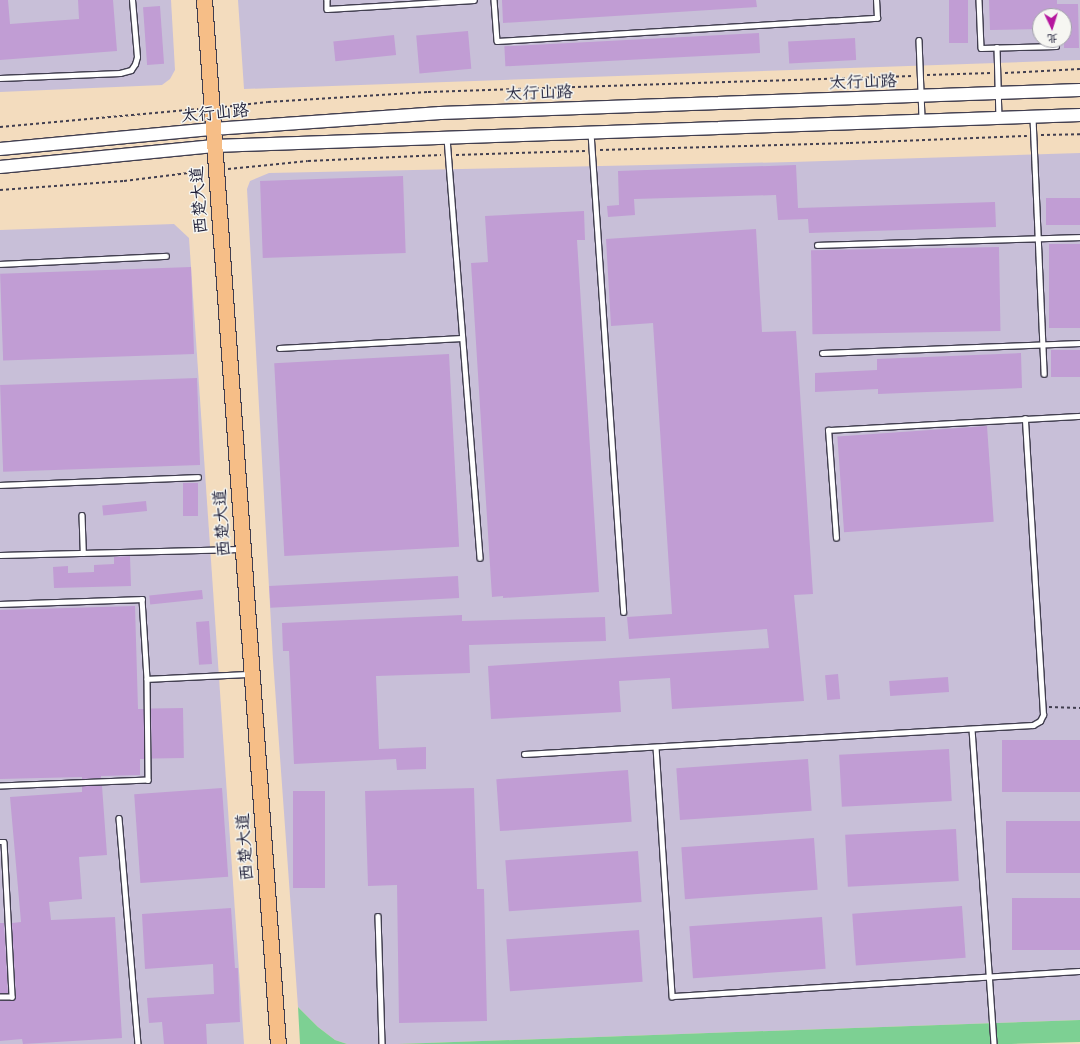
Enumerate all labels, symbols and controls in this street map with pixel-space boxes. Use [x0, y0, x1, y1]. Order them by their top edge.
north arrow [1032, 8, 1072, 48]
text: 北 [1047, 32, 1059, 46]
street label: 太行山路 [829, 71, 897, 93]
street label: 太行山路 [505, 82, 573, 104]
street label: 太行山路 [180, 100, 250, 126]
street label: 西楚大道 [186, 165, 212, 235]
street label: 西楚大道 [209, 488, 235, 558]
street label: 西楚大道 [232, 812, 258, 882]

